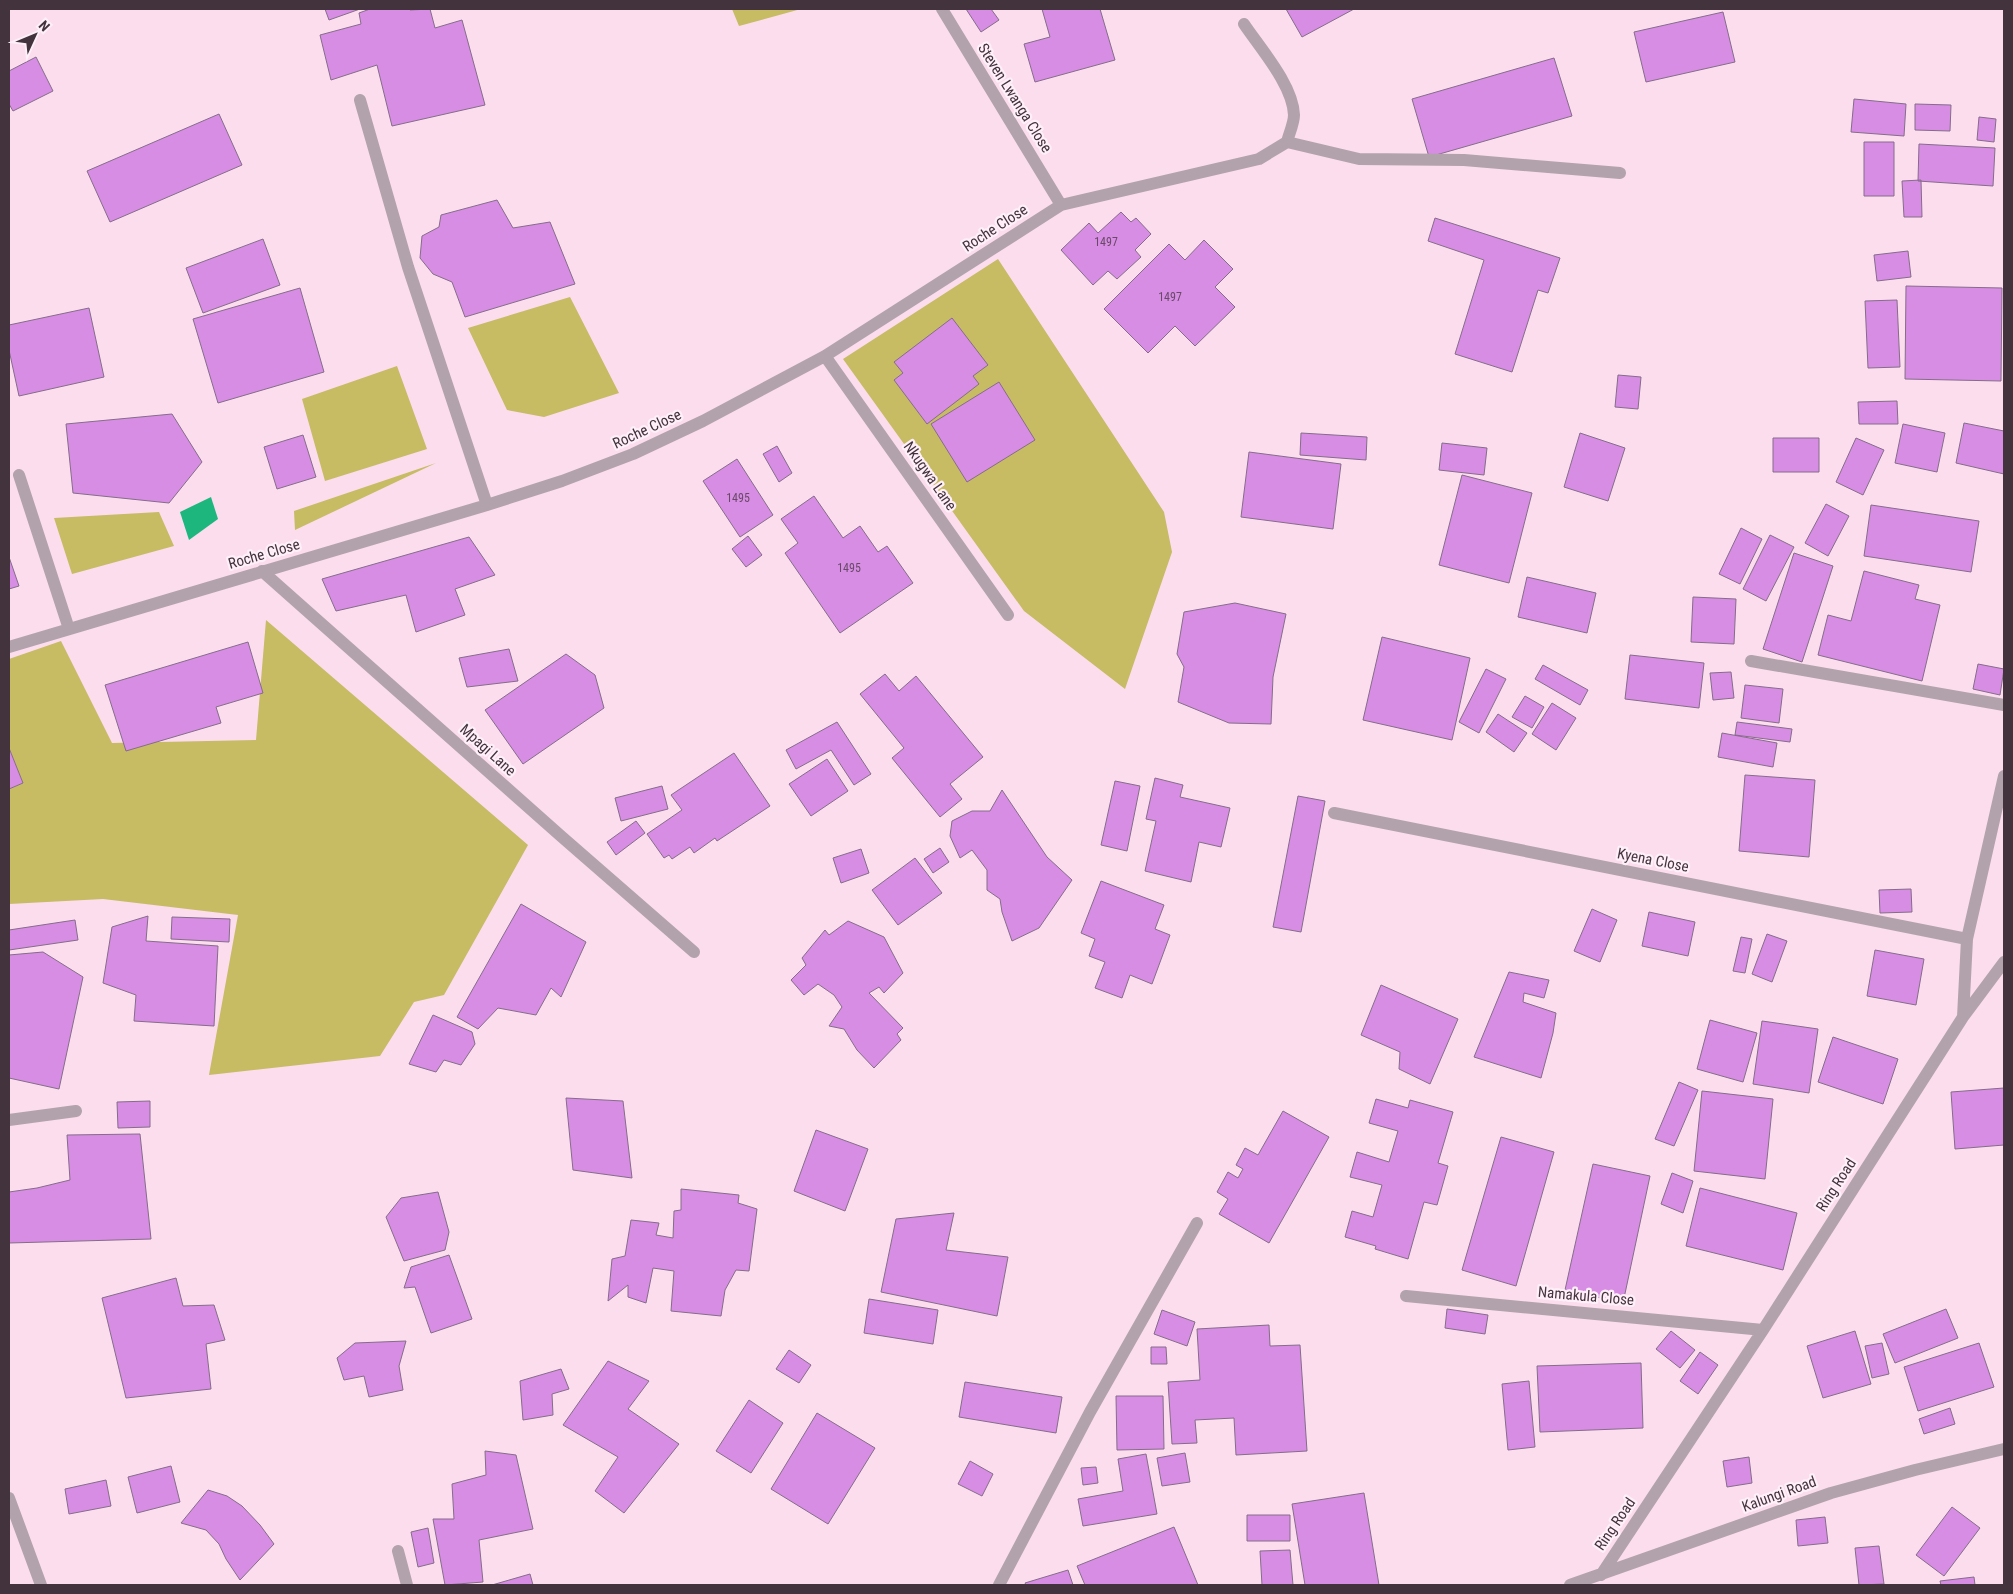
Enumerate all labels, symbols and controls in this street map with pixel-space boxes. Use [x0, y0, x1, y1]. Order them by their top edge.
north arrow [10, 10, 60, 60]
text: N [36, 17, 53, 35]
street label: Steven Lwanga Close [974, 40, 1056, 156]
street label: Roche Close [959, 200, 1031, 256]
house number: 1497 [1094, 235, 1118, 249]
house number: 1497 [1158, 290, 1182, 304]
street label: Roche Close [610, 405, 684, 453]
street label: Nkugwa Lane [900, 438, 960, 514]
house number: 1495 [726, 491, 750, 505]
street label: Roche Close [226, 535, 302, 573]
house number: 1495 [837, 561, 861, 575]
street label: Mpagi Lane [456, 720, 520, 780]
street label: Kyena Close [1616, 844, 1690, 876]
street label: Ring Road [1812, 1155, 1860, 1215]
street label: Namakula Close [1537, 1283, 1635, 1309]
street label: Kalungi Road [1739, 1472, 1819, 1516]
street label: Ring Road [1591, 1494, 1639, 1554]

